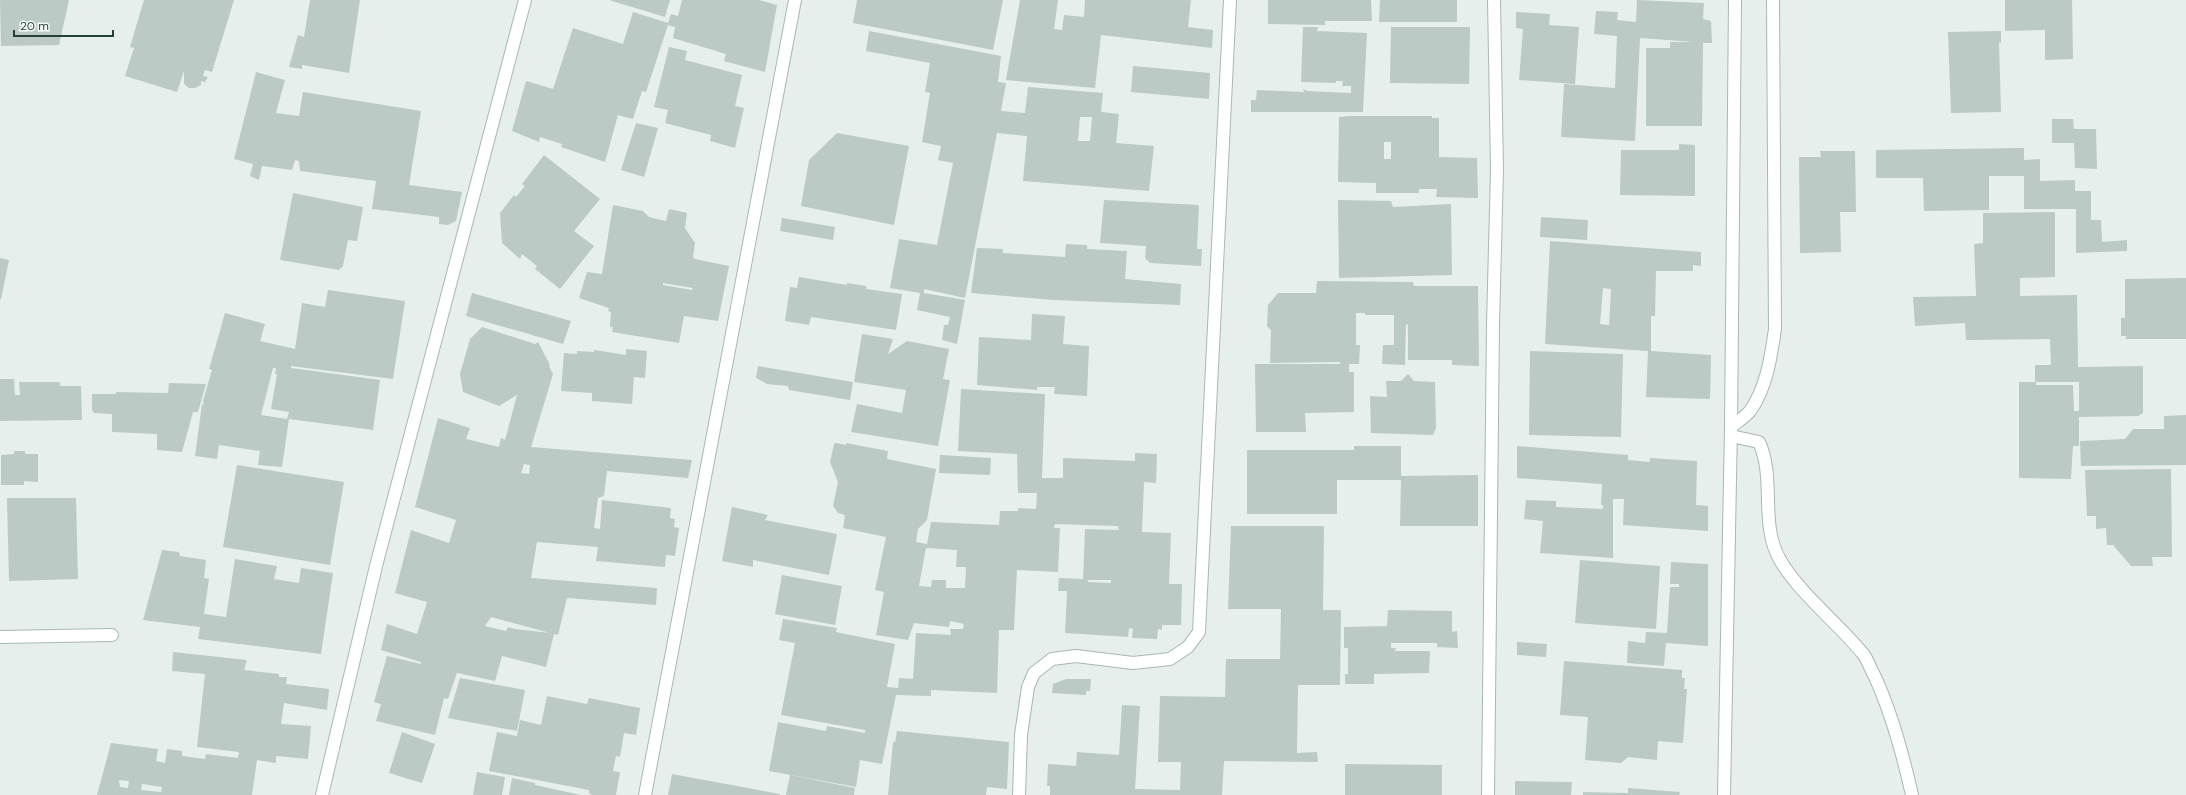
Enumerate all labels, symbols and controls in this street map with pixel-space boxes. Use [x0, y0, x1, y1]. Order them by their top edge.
scale bar [14, 12, 113, 38]
text: 20 m [20, 18, 49, 34]

